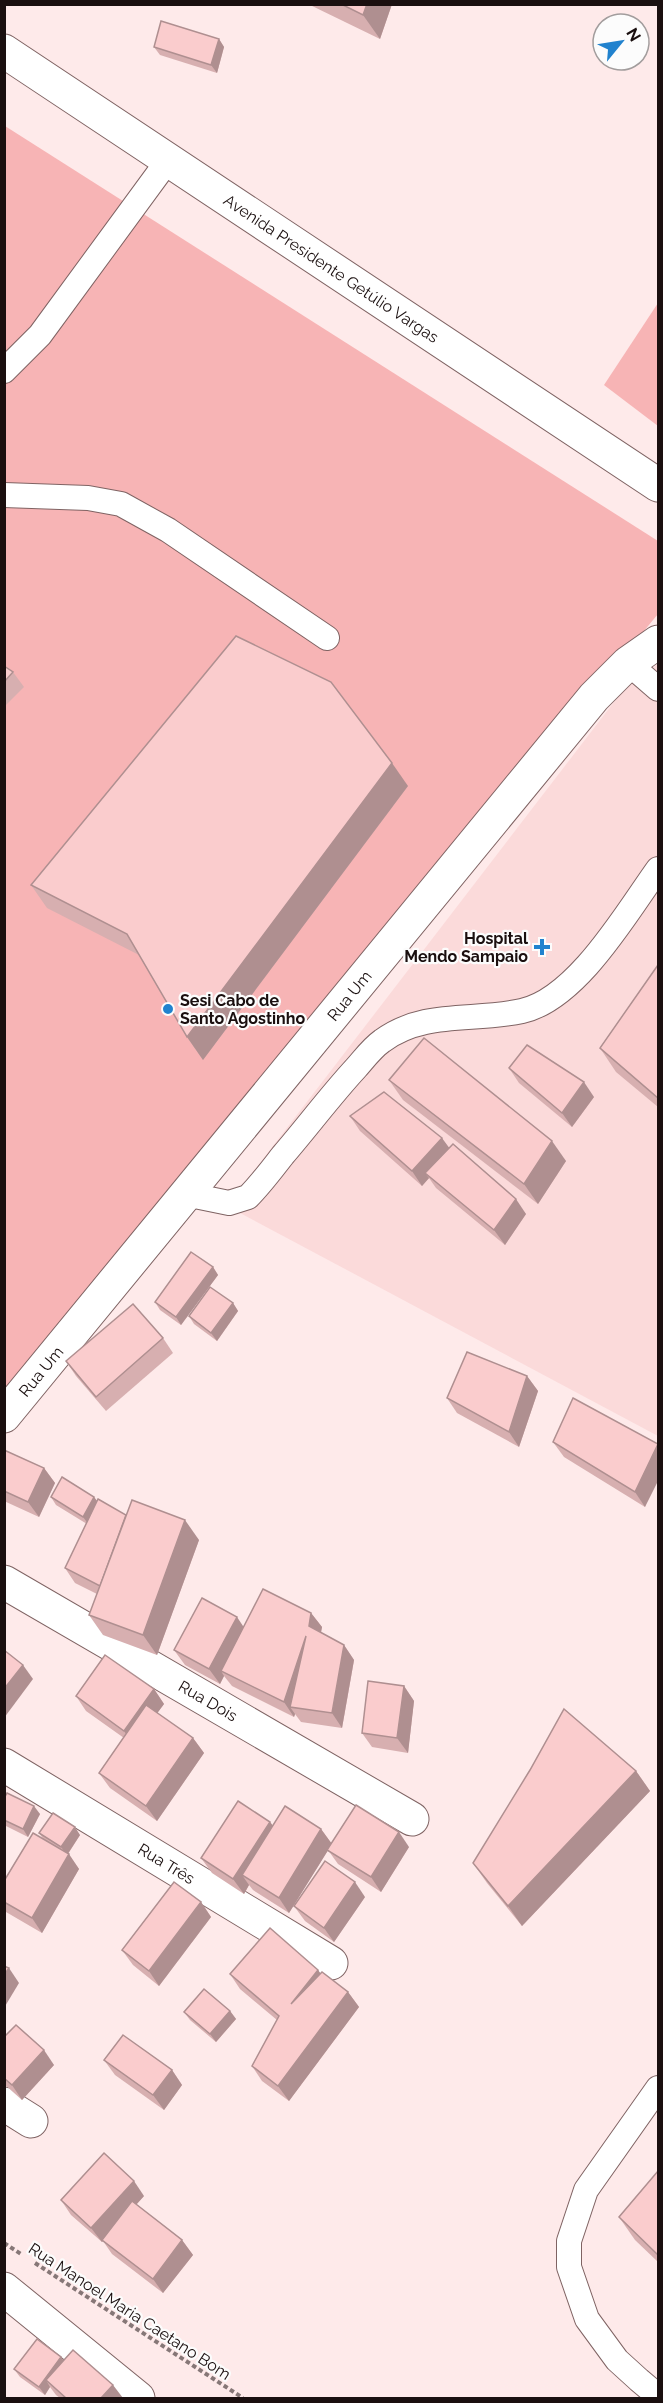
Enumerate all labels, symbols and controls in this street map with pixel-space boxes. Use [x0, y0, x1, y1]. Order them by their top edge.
north arrow [591, 12, 651, 72]
text: N [622, 25, 645, 45]
street label: Avenida Presidente Getúlio Vargas [220, 191, 442, 347]
place label: Hospital Mendo Sampaio [404, 929, 529, 966]
marker: Hospital Mendo Sampaio [533, 938, 551, 956]
street label: Rua Um [323, 967, 376, 1025]
place label: Sesi Cabo de Santo Agostinho [180, 991, 305, 1028]
marker: Sesi Cabo de Santo Agostinho [161, 1002, 175, 1016]
street label: Rua Um [15, 1342, 67, 1400]
street label: Rua Dois [175, 1676, 241, 1726]
street label: Rua Três [134, 1839, 198, 1888]
street label: Rua Manoel Maria Caetano Bom [25, 2239, 234, 2384]

